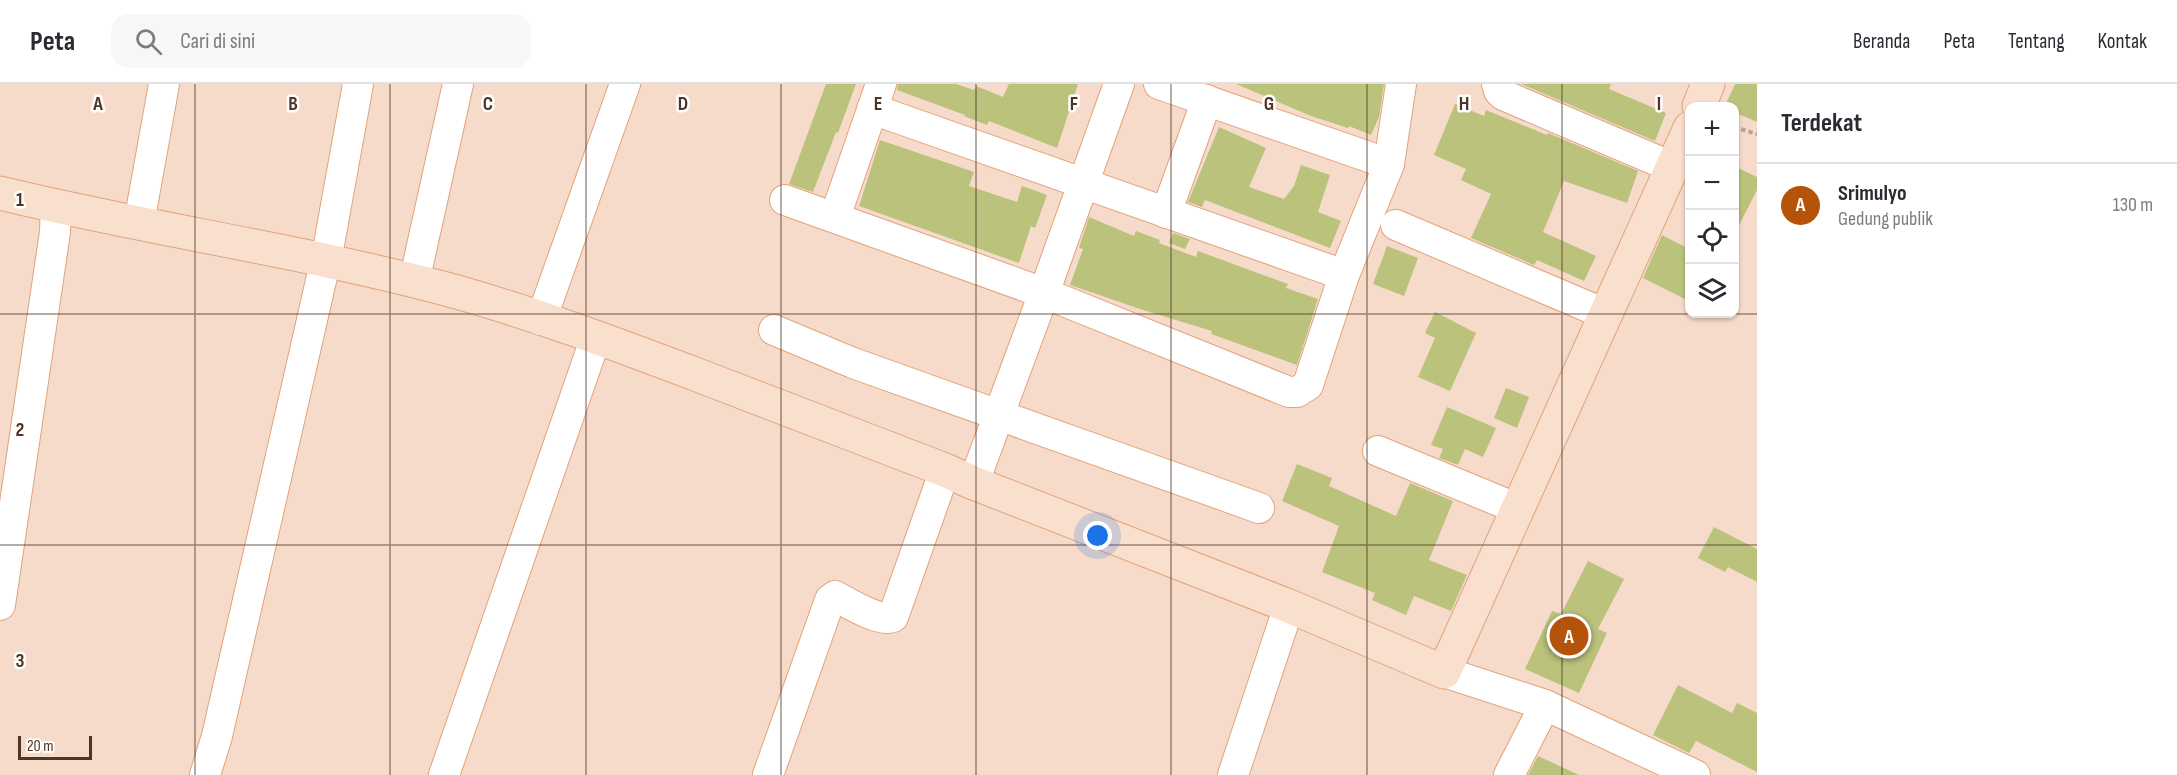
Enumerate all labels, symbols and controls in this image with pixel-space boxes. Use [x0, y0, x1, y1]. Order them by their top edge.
search box [111, 14, 531, 68]
text: Peta [30, 25, 75, 58]
icon: search [132, 25, 165, 58]
text: Cari di sini [180, 28, 255, 55]
text: Beranda [1853, 29, 1910, 54]
text: Peta [1943, 29, 1975, 54]
text: Tentang [2008, 29, 2065, 54]
text: Kontak [2098, 29, 2147, 54]
text: A [92, 92, 103, 116]
text: B [288, 92, 298, 116]
text: C [483, 92, 493, 116]
text: D [678, 92, 688, 116]
text: E [874, 92, 882, 116]
text: F [1070, 92, 1078, 116]
text: G [1264, 92, 1274, 116]
text: H [1459, 92, 1469, 116]
text: I [1657, 92, 1661, 116]
map controls [1685, 102, 1739, 318]
button: + [1685, 102, 1739, 156]
text: Terdekat [1781, 108, 1862, 139]
button: − [1685, 156, 1739, 210]
text: Srimulyo [1838, 180, 1907, 207]
text: 1 [16, 188, 24, 212]
text: A [1796, 193, 1805, 217]
text: 130 m [2113, 193, 2153, 217]
text: Gedung publik [1838, 207, 1933, 231]
button: locate [1685, 210, 1739, 264]
button: layers [1685, 264, 1739, 318]
text: 2 [16, 418, 24, 442]
your location [1083, 521, 1112, 550]
pin: A [1550, 614, 1588, 658]
text: 3 [16, 649, 25, 673]
scale bar [18, 733, 92, 760]
text: 20 m [27, 737, 54, 756]

